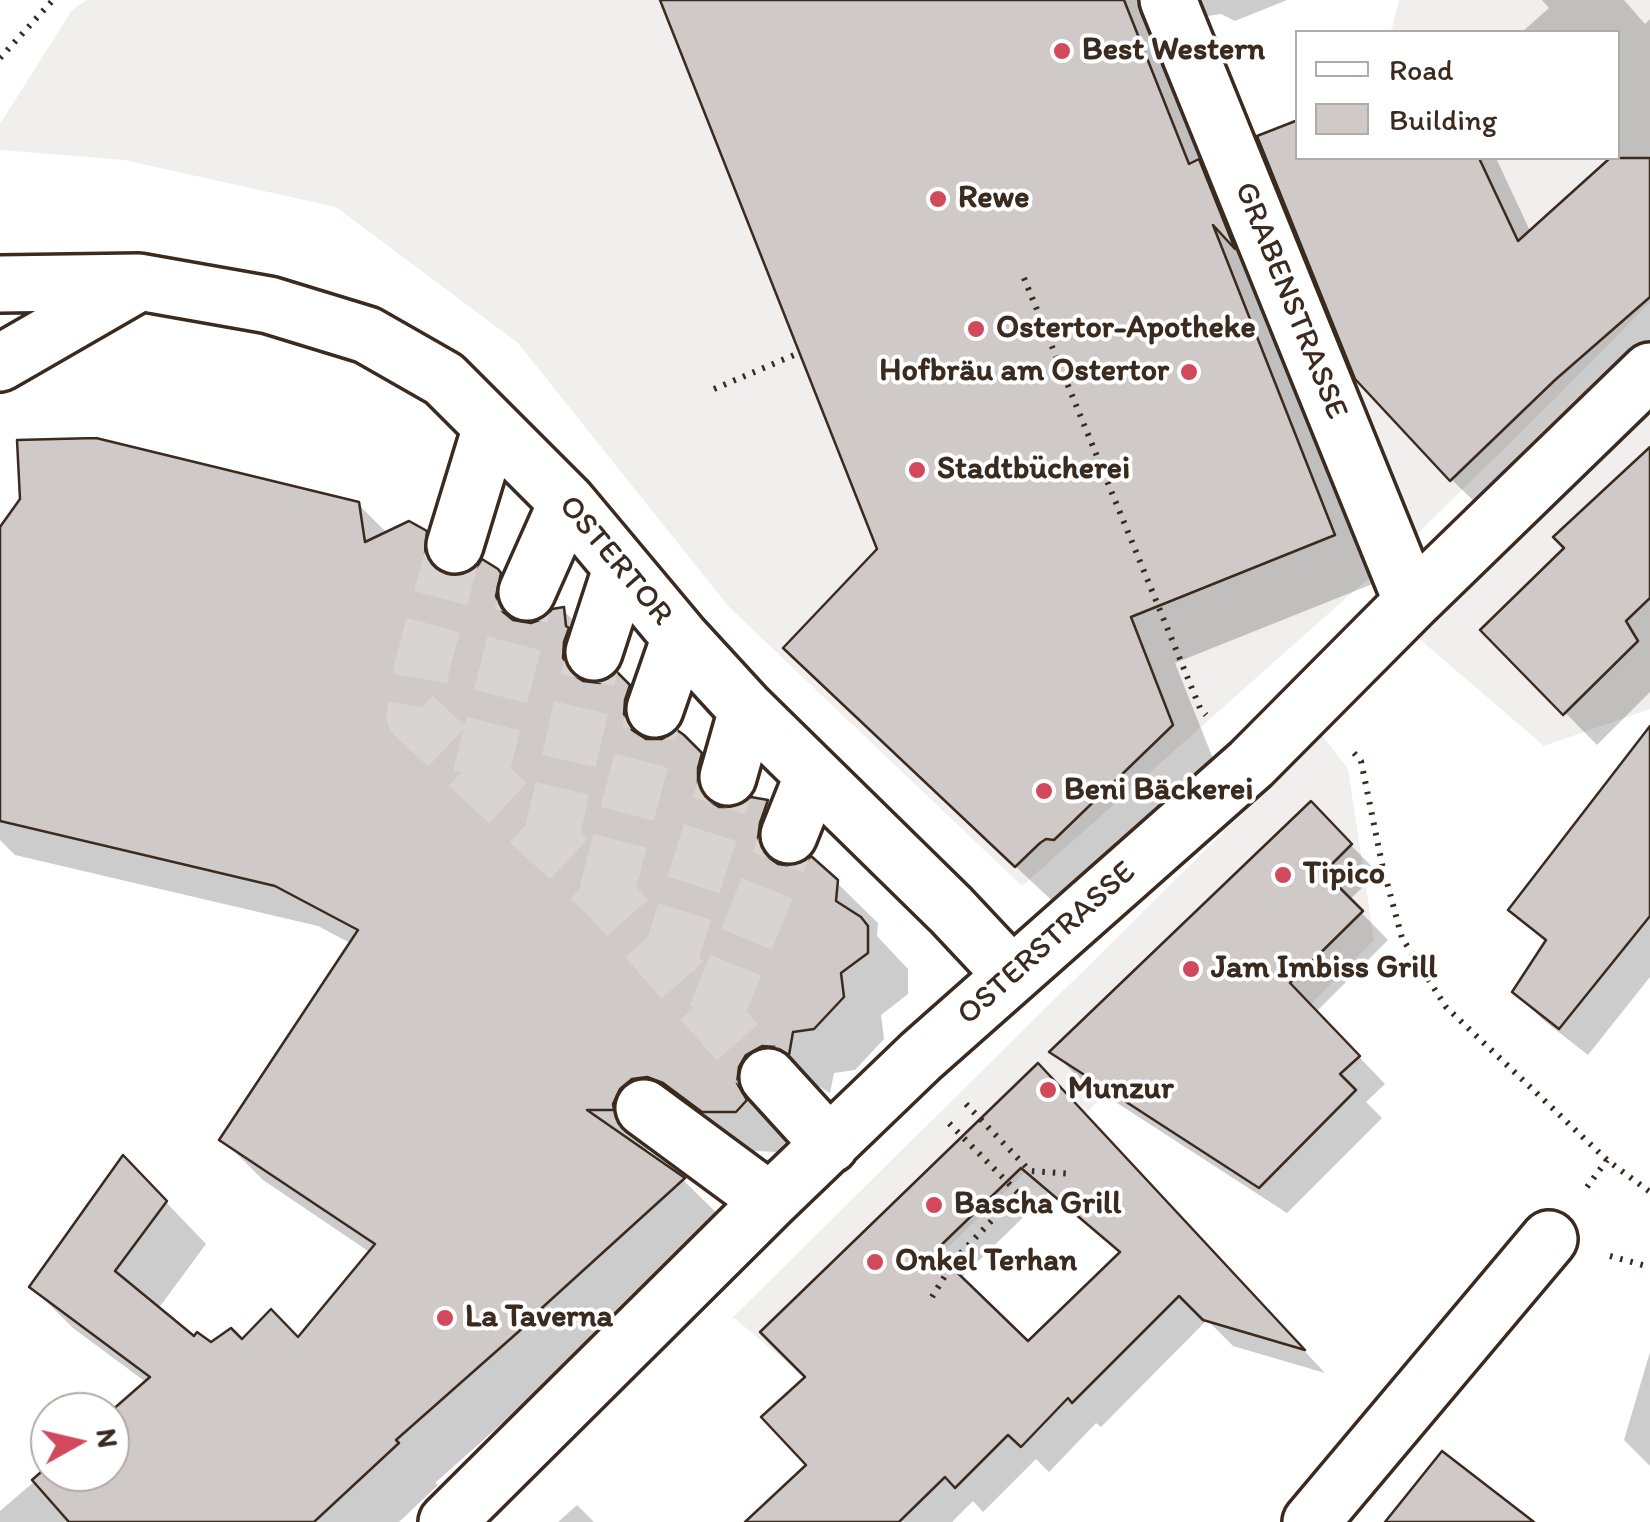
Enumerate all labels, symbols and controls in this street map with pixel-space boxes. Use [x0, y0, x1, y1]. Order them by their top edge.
legend [1295, 30, 1620, 160]
place label: Best Western [1082, 32, 1265, 70]
marker: Best Western [1051, 40, 1073, 62]
text: Road [1389, 51, 1454, 88]
text: Building [1389, 101, 1497, 138]
street label: GRABENSTRASSE [1225, 177, 1355, 425]
place label: Rewe [958, 180, 1029, 218]
marker: Rewe [927, 188, 949, 210]
place label: Ostertor-Apotheke [996, 310, 1256, 348]
marker: Ostertor-Apotheke [965, 318, 987, 340]
place label: Hofbräu am Ostertor [879, 353, 1169, 391]
marker: Hofbräu am Ostertor [1178, 361, 1200, 383]
place label: Stadtbücherei [937, 451, 1130, 489]
marker: Stadtbücherei [906, 459, 928, 481]
street label: OSTERTOR [550, 488, 680, 634]
place label: Beni Bäckerei [1064, 772, 1253, 810]
marker: Beni Bäckerei [1033, 780, 1055, 802]
street label: OSTERSTRASSE [950, 854, 1144, 1034]
place label: Tipico [1303, 856, 1385, 894]
marker: Tipico [1272, 864, 1294, 886]
place label: Jam Imbiss Grill [1211, 950, 1437, 988]
marker: Jam Imbiss Grill [1180, 958, 1202, 980]
place label: Munzur [1068, 1071, 1174, 1109]
marker: Munzur [1037, 1079, 1059, 1101]
place label: Bascha Grill [954, 1186, 1121, 1224]
marker: Bascha Grill [923, 1194, 945, 1216]
place label: Onkel Terhan [895, 1243, 1077, 1281]
marker: Onkel Terhan [864, 1251, 886, 1273]
place label: La Taverna [465, 1299, 613, 1337]
marker: La Taverna [434, 1307, 456, 1329]
north arrow [30, 1392, 130, 1492]
text: N [90, 1426, 126, 1450]

